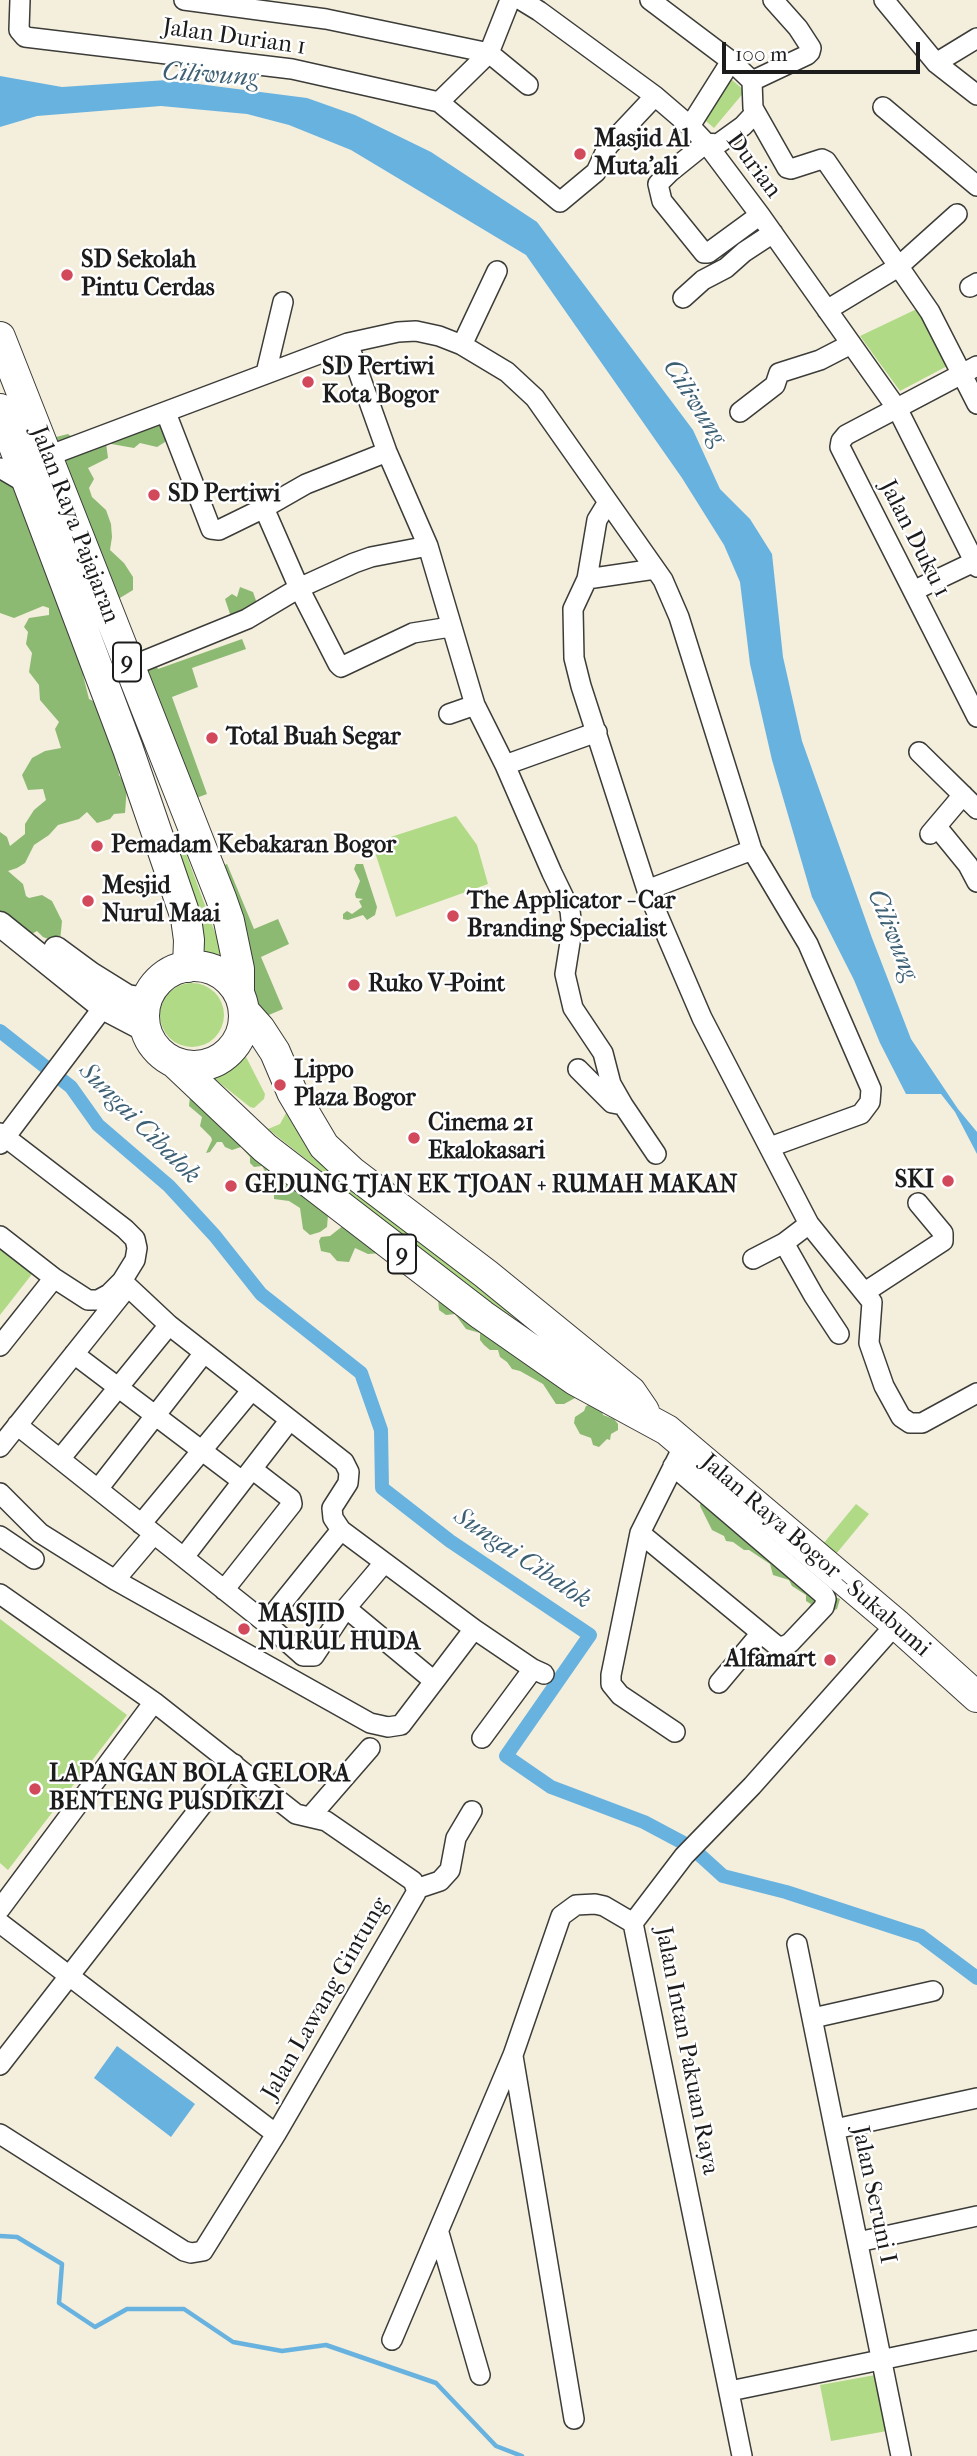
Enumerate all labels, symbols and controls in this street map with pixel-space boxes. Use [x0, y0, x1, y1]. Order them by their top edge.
street label: Jalan Durian 1 [161, 14, 307, 62]
scale bar [725, 28, 923, 72]
text: 100 m [735, 42, 788, 66]
water label: Ciliwung [161, 57, 259, 95]
place label: Masjid Al Muta'ali [594, 126, 689, 182]
street label: Durian [719, 128, 787, 204]
marker: Masjid Al Muta'ali [572, 146, 588, 162]
place label: SD Sekolah Pintu Cerdas [81, 247, 215, 303]
marker: SD Sekolah Pintu Cerdas [59, 267, 75, 283]
place label: SD Pertiwi Kota Bogor [322, 354, 439, 410]
water label: Ciliwung [655, 354, 733, 452]
marker: SD Pertiwi Kota Bogor [300, 374, 316, 390]
street label: Jalan Raya Pajajaran [23, 422, 125, 628]
street label: Jalan Duku 1 [872, 475, 956, 603]
place label: SD Pertiwi [168, 481, 280, 509]
marker: SD Pertiwi [146, 487, 162, 503]
road number: 9 [113, 642, 141, 682]
place label: Total Buah Segar [226, 724, 401, 752]
marker: Total Buah Segar [204, 730, 220, 746]
place label: Pemadam Kebakaran Bogor [111, 832, 396, 860]
marker: Pemadam Kebakaran Bogor [89, 838, 105, 854]
place label: Mesjid Nurul Maai [102, 873, 220, 929]
water label: Ciliwung [860, 885, 924, 985]
place label: The Applicator - Car Branding Specialist [467, 888, 675, 944]
marker: Mesjid Nurul Maai [80, 893, 96, 909]
marker: The Applicator - Car Branding Specialist [445, 908, 461, 924]
place label: Ruko V-Point [368, 971, 505, 999]
marker: Ruko V-Point [346, 977, 362, 993]
water label: Sungai Cibalok [71, 1056, 207, 1192]
place label: Lippo Plaza Bogor [294, 1057, 416, 1113]
marker: Lippo Plaza Bogor [272, 1077, 288, 1093]
place label: Cinema 21 Ekalokasari [428, 1110, 545, 1166]
marker: Cinema 21 Ekalokasari [406, 1130, 422, 1146]
place label: SKI [895, 1167, 934, 1195]
place label: GEDUNG TJAN EK TJOAN + RUMAH MAKAN [245, 1172, 737, 1200]
marker: SKI [940, 1173, 956, 1189]
marker: GEDUNG TJAN EK TJOAN + RUMAH MAKAN [223, 1178, 239, 1194]
road number: 9 [388, 1234, 416, 1274]
street label: Jalan Raya Bogor - Sukabumi [694, 1448, 936, 1664]
water label: Sungai Cibalok [447, 1501, 597, 1617]
place label: MASJID NURUL HUDA [258, 1601, 421, 1657]
marker: MASJID NURUL HUDA [236, 1621, 252, 1637]
place label: Alfamart [725, 1646, 816, 1674]
marker: Alfamart [822, 1652, 838, 1668]
place label: LAPANGAN BOLA GELORA BENTENG PUSDIKZI [49, 1761, 350, 1817]
marker: LAPANGAN BOLA GELORA BENTENG PUSDIKZI [27, 1781, 43, 1797]
street label: Jalan Lawang Gintung [256, 1893, 396, 2105]
street label: Jalan Intan Pakuan Raya [648, 1925, 724, 2177]
street label: Jalan Seruni I [844, 2123, 902, 2267]

